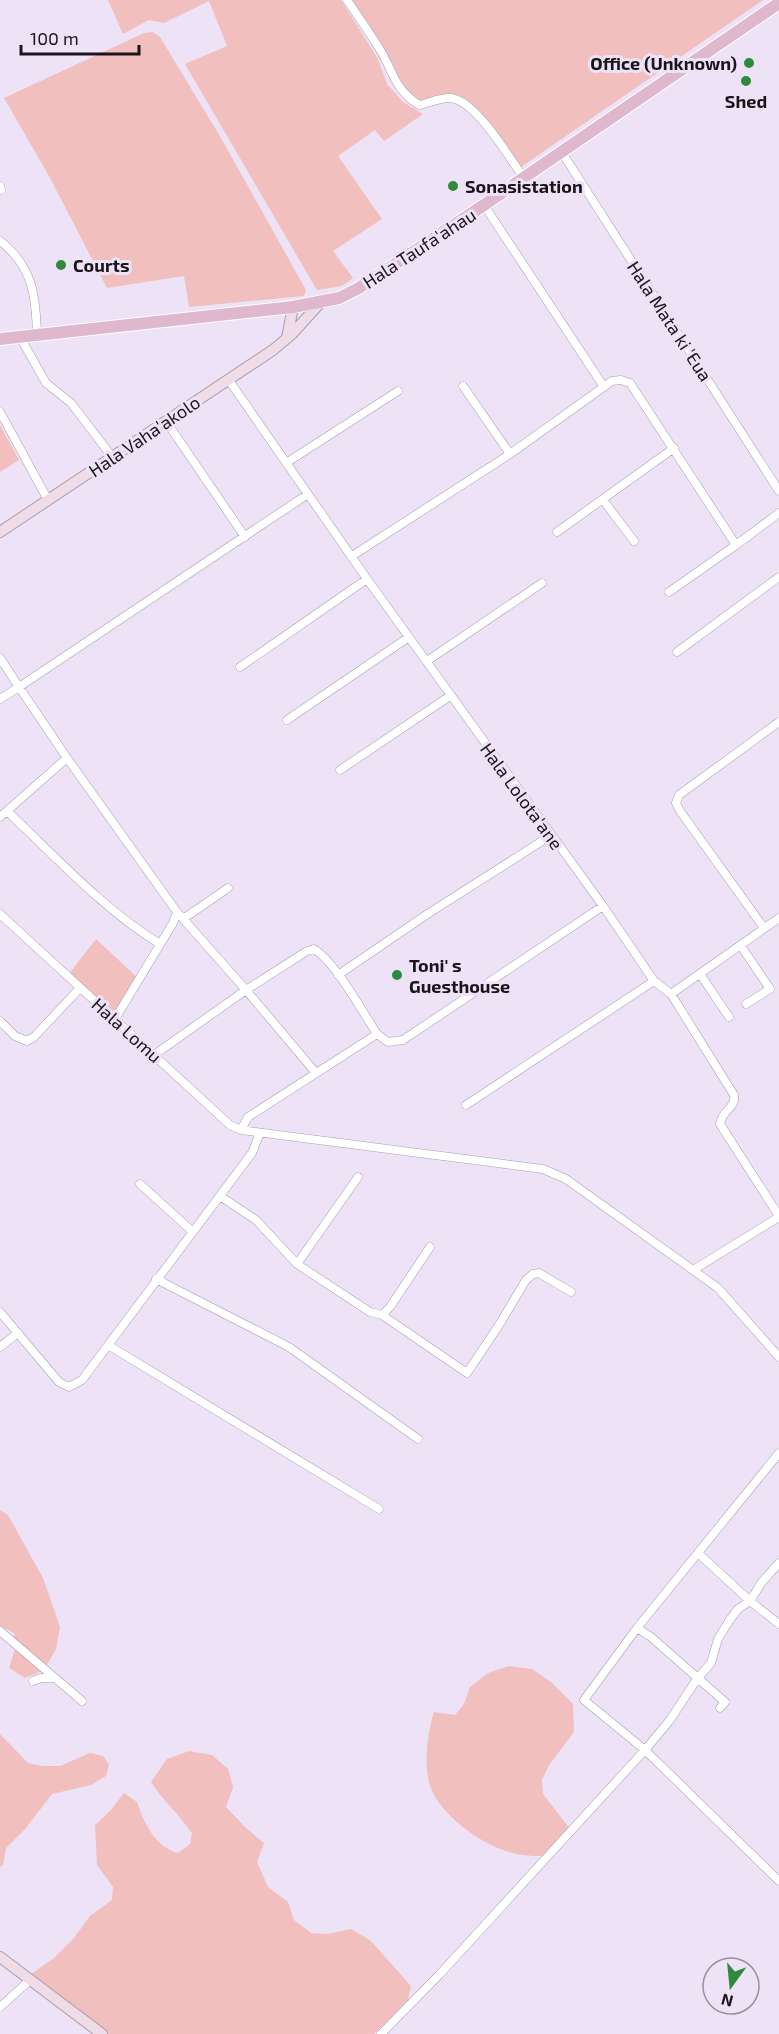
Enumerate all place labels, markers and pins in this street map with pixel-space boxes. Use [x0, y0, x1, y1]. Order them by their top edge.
place label: Office (Unknown) [590, 52, 737, 74]
marker: Office (Unknown) [742, 56, 756, 70]
marker: Shed [739, 74, 753, 88]
place label: Shed [725, 90, 767, 112]
place label: Sonasistation [465, 175, 583, 197]
marker: Sonasistation [446, 179, 460, 193]
place label: Courts [73, 254, 130, 276]
marker: Courts [54, 258, 68, 272]
place label: Toni' s Guesthouse [409, 954, 510, 997]
marker: Toni' s Guesthouse [390, 968, 404, 982]

